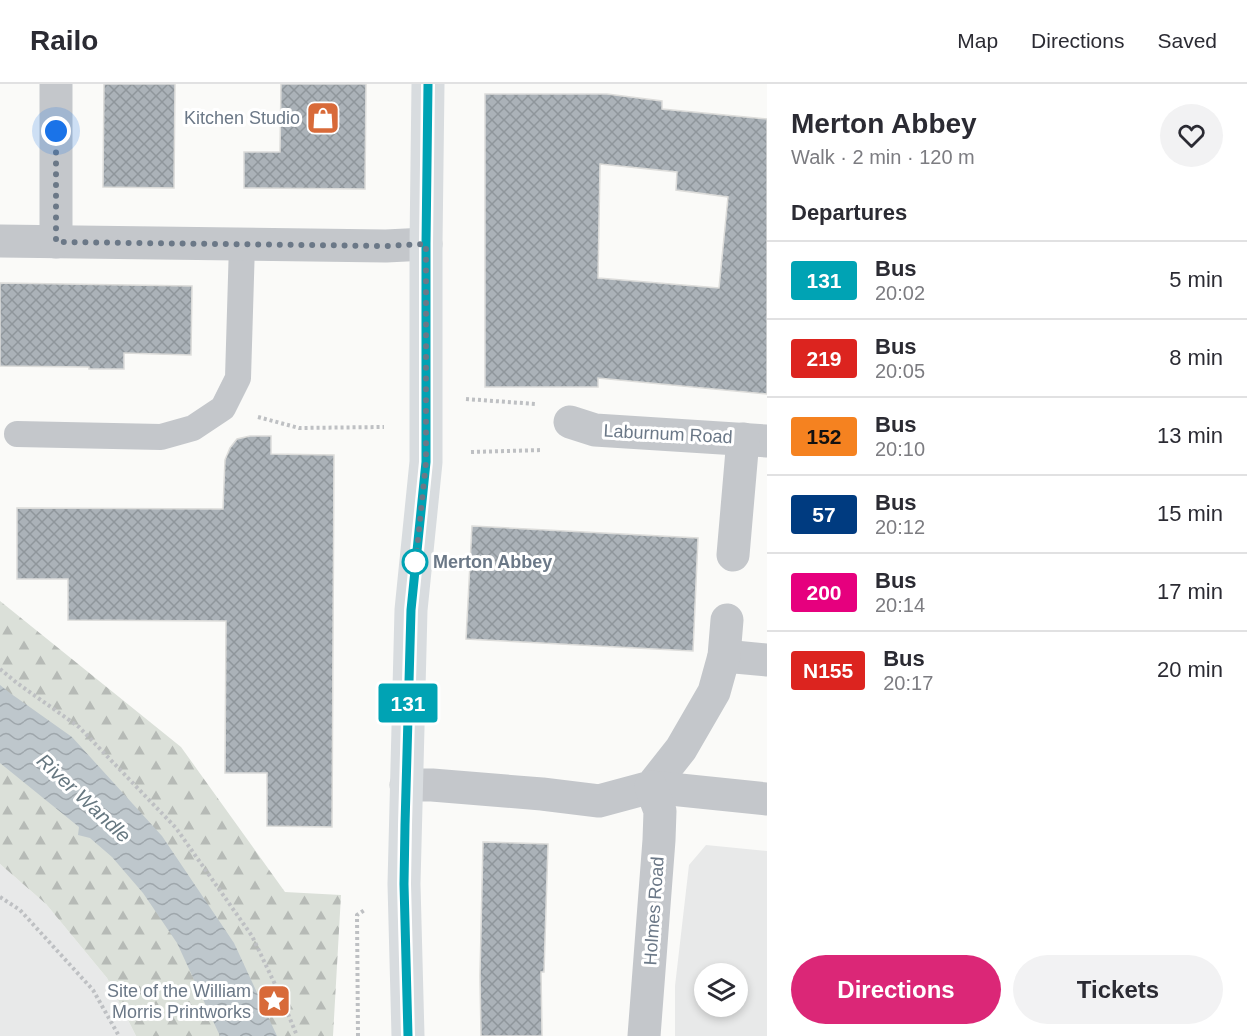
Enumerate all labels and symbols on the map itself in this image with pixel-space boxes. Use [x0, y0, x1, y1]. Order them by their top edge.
shop icon: Kitchen Studio [305, 100, 341, 136]
place label: Kitchen Studio [184, 108, 300, 128]
your location [41, 116, 71, 146]
street label: Laburnum Road [603, 421, 733, 447]
marker: Merton Abbey [402, 549, 428, 575]
place label: Merton Abbey [433, 552, 552, 572]
line badge: 131 [374, 684, 442, 722]
water label: River Wandle [33, 749, 135, 847]
street label: Holmes Road [640, 856, 668, 966]
place label: Site of the William Morris Printworks [107, 981, 251, 1022]
place icon: Site of the William Morris Printworks [256, 983, 292, 1019]

